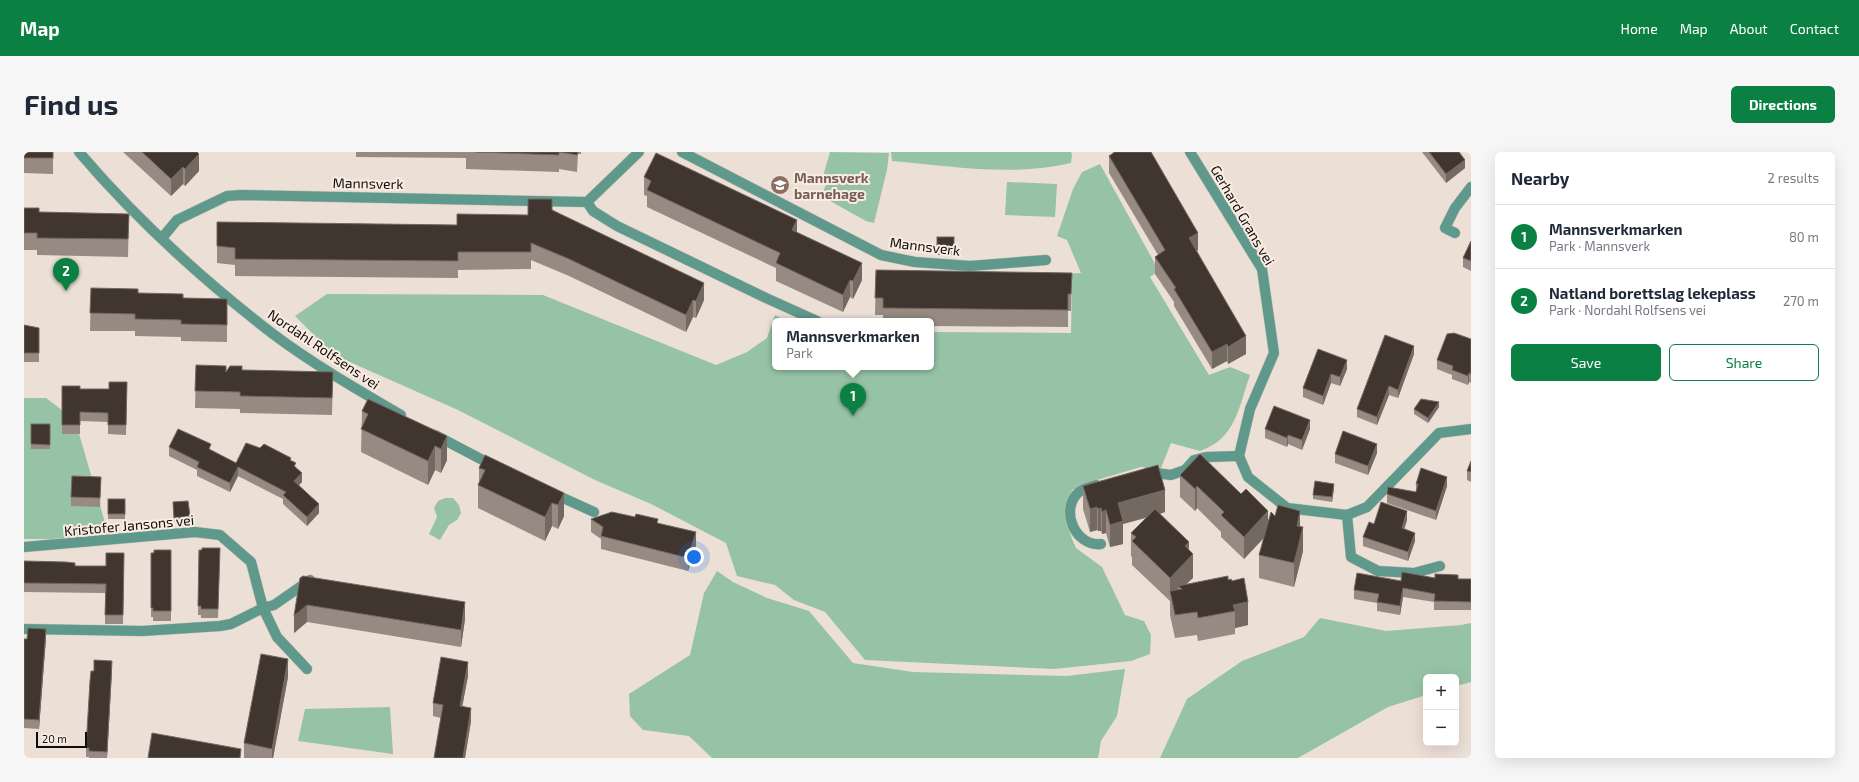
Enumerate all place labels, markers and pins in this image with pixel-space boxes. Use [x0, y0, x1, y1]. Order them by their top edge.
place label: Mannsverk barnehage [794, 169, 869, 202]
school or university icon: Mannsverk barnehage [769, 174, 791, 196]
pin: 2 [53, 258, 79, 291]
pin: 1 [840, 383, 866, 416]

